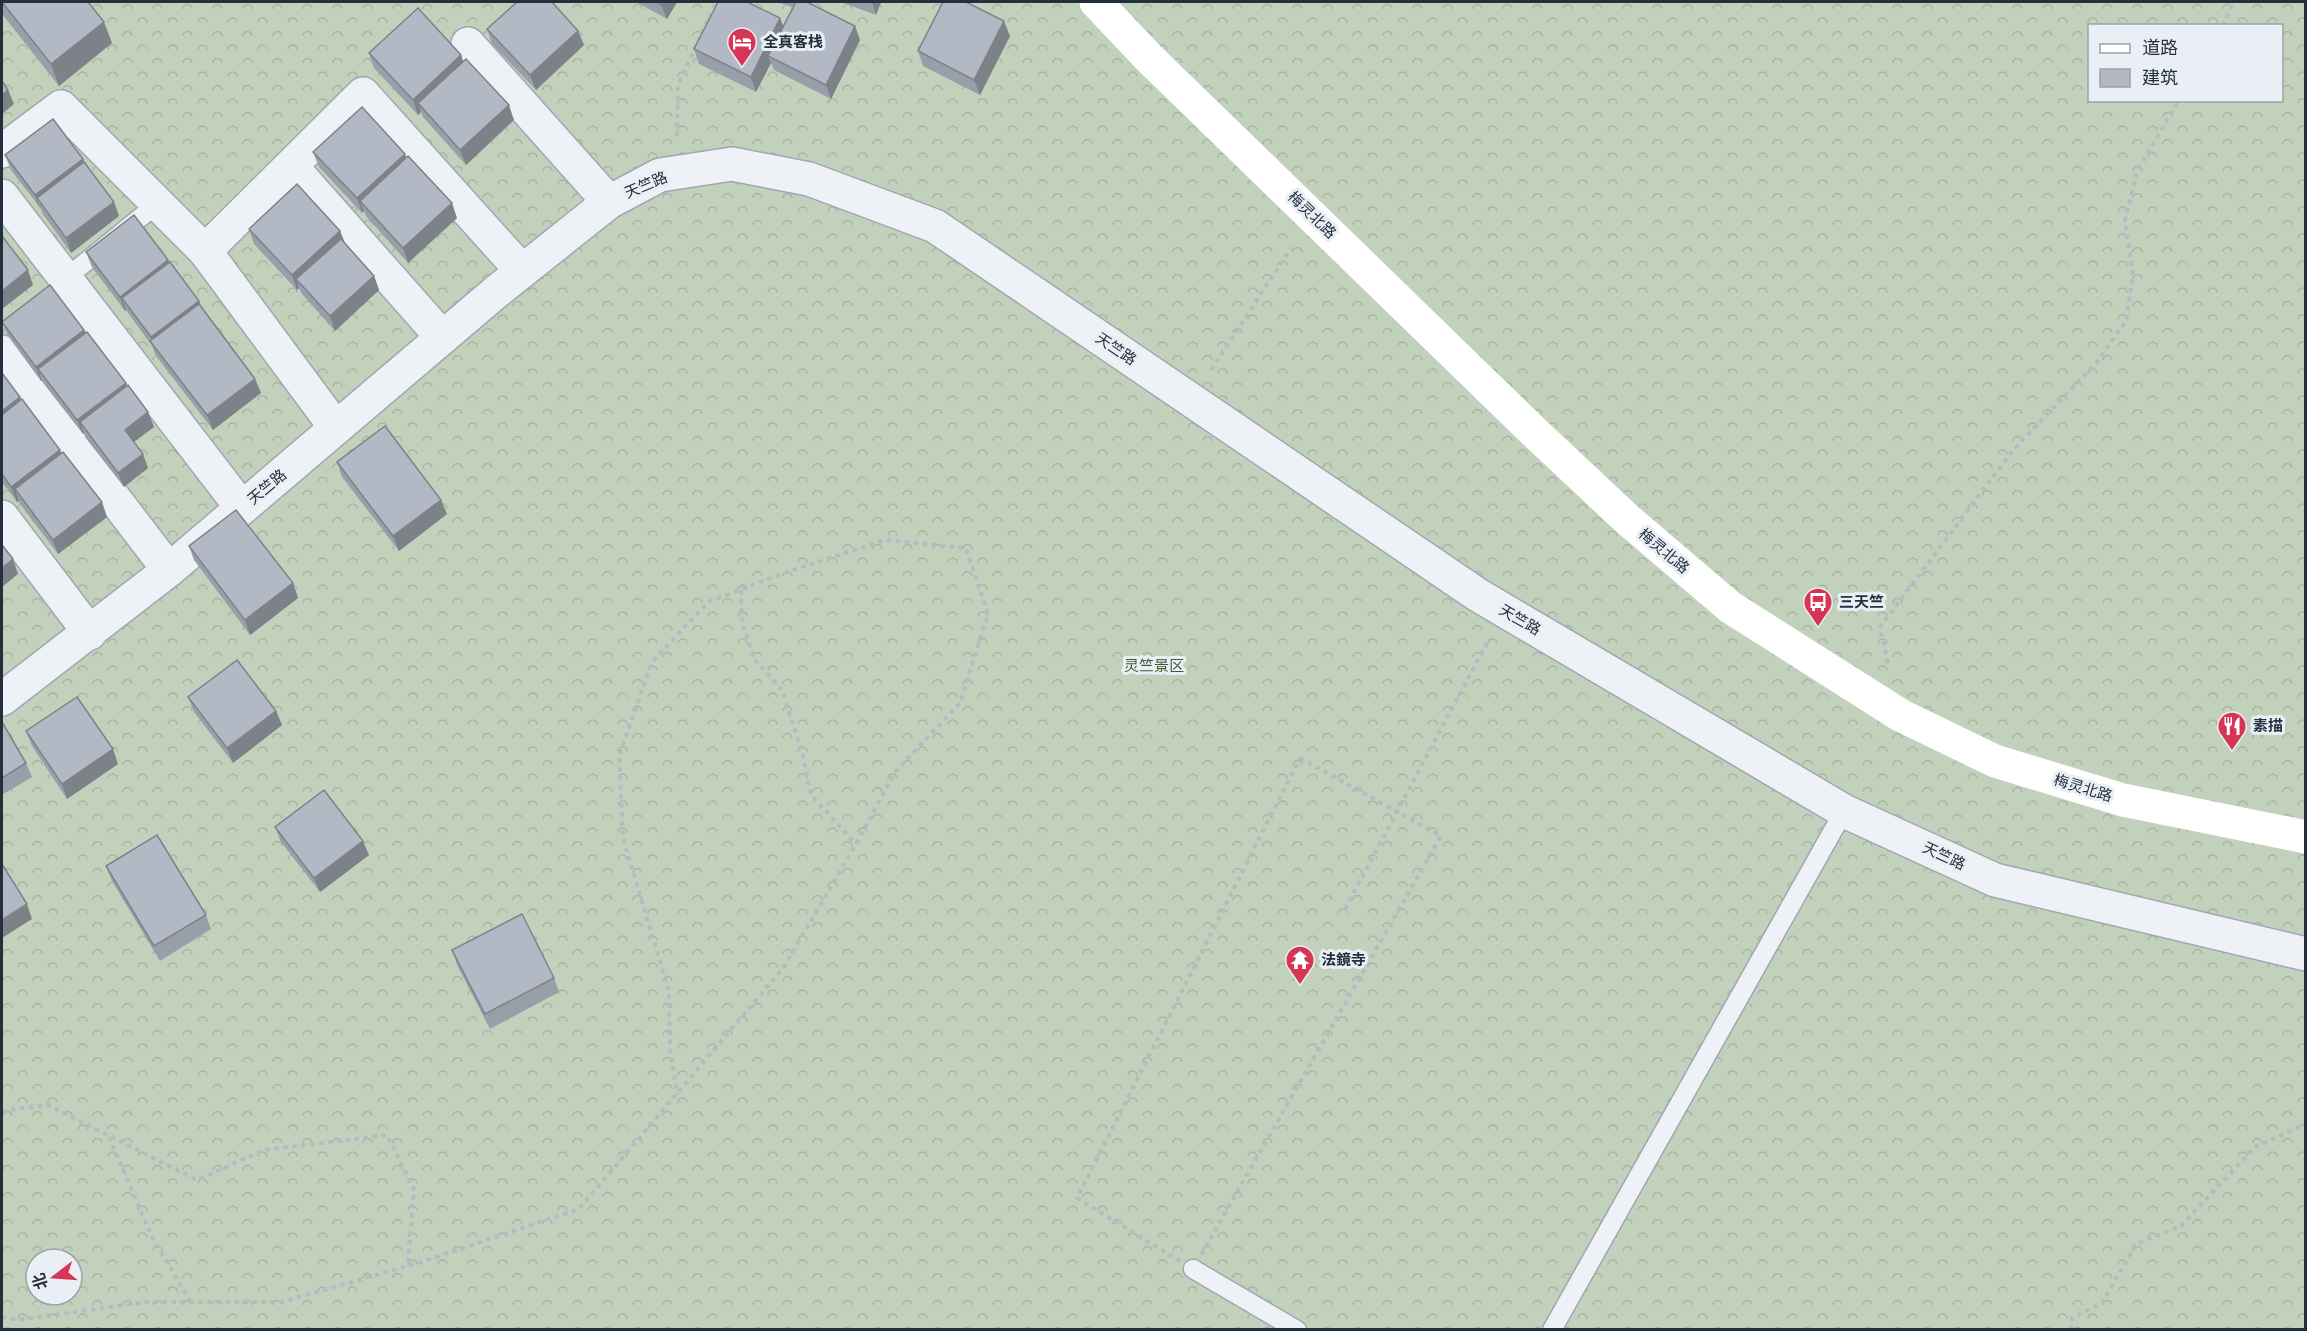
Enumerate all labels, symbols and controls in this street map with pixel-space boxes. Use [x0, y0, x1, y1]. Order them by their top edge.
legend [2088, 24, 2283, 102]
hotel icon: 全真客栈 [726, 26, 758, 68]
place label: 全真客栈 [763, 33, 823, 51]
text: 道路 [2142, 37, 2178, 59]
text: 建筑 [2142, 67, 2178, 89]
street label: 天竺路 [622, 168, 670, 202]
street label: 梅灵北路 [1284, 188, 1340, 242]
street label: 天竺路 [1092, 329, 1140, 369]
street label: 天竺路 [244, 466, 290, 508]
street label: 梅灵北路 [1635, 525, 1693, 577]
bus stop icon: 三天竺 [1802, 586, 1834, 628]
place label: 三天竺 [1839, 593, 1884, 611]
street label: 天竺路 [1496, 601, 1544, 639]
park label: 灵竺景区 [1124, 657, 1184, 675]
restaurant icon: 素描 [2216, 710, 2248, 752]
place label: 素描 [2253, 717, 2283, 735]
street label: 梅灵北路 [2052, 771, 2114, 805]
street label: 天竺路 [1920, 838, 1968, 874]
temple icon: 法鏡寺 [1284, 944, 1316, 986]
place label: 法鏡寺 [1321, 951, 1366, 969]
north arrow [24, 1247, 84, 1307]
text: 北 [29, 1271, 52, 1292]

